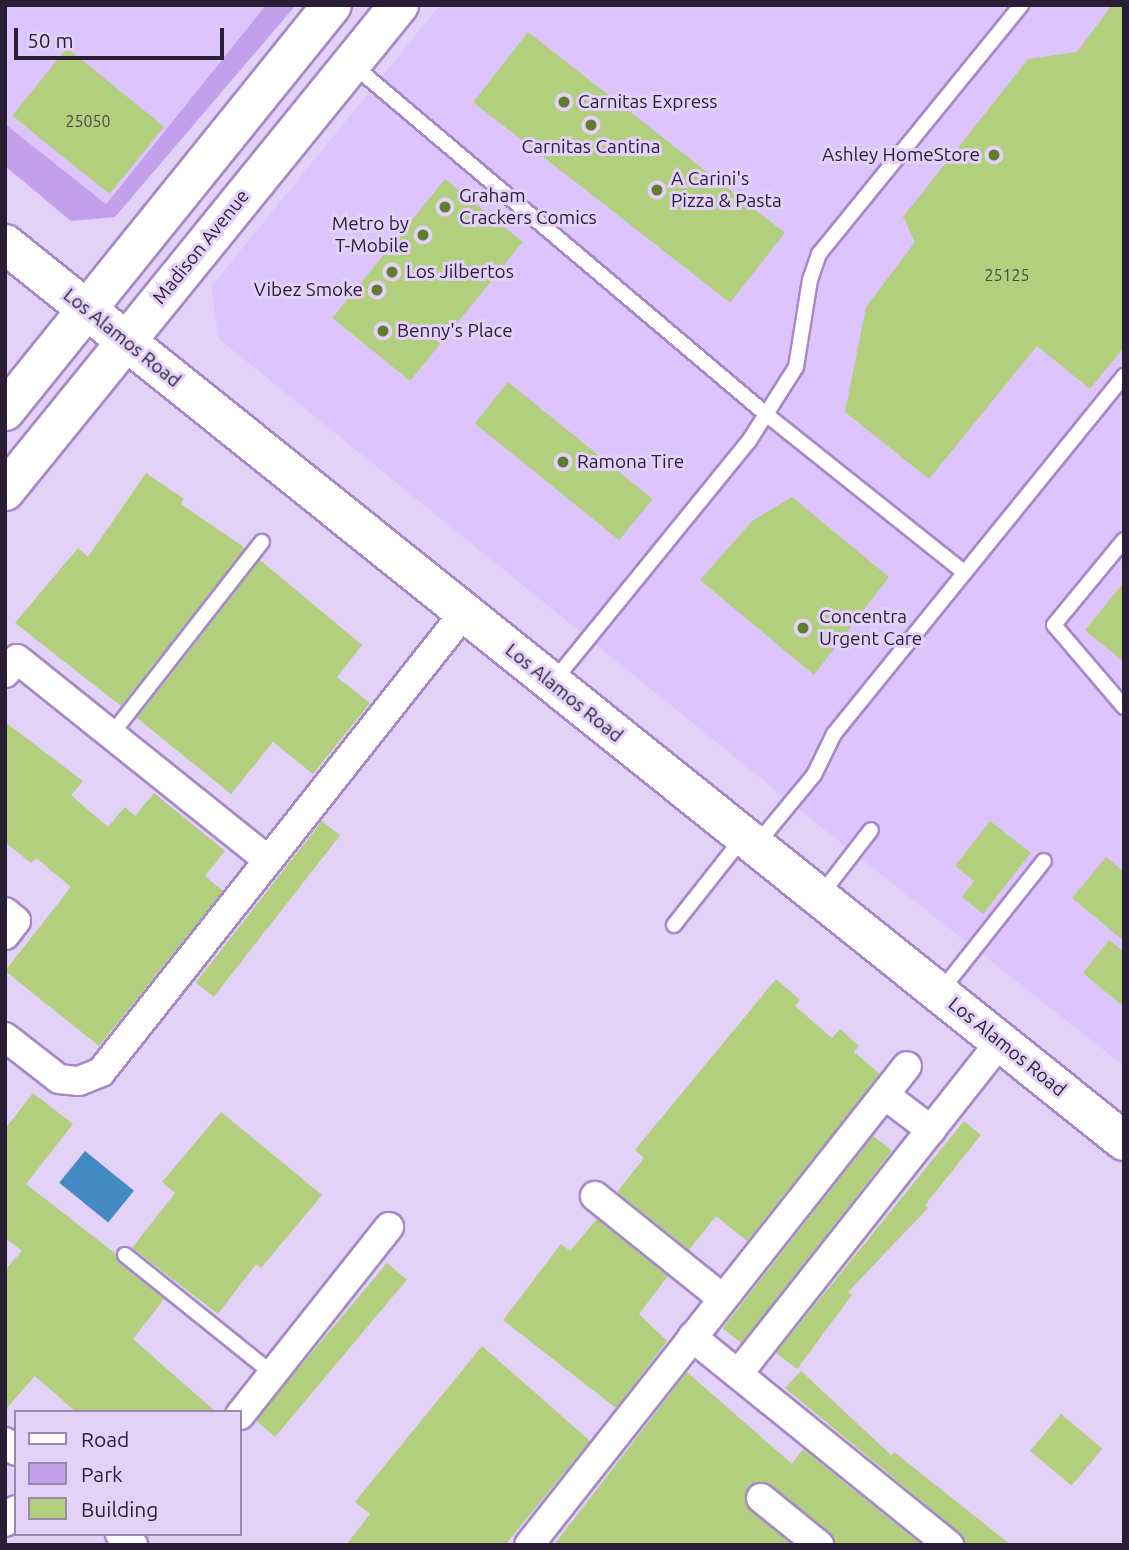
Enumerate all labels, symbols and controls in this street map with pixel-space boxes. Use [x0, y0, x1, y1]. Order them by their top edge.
scale bar [18, 14, 228, 58]
text: 50 m [27, 28, 74, 52]
place label: Carnitas Express [578, 91, 718, 113]
marker: Carnitas Express [556, 94, 572, 110]
house number: 25050 [65, 111, 111, 131]
marker: Carnitas Cantina [583, 117, 599, 133]
place label: Carnitas Cantina [522, 136, 660, 158]
place label: Ashley HomeStore [822, 144, 980, 166]
marker: Ashley HomeStore [986, 147, 1002, 163]
place label: A Carini's Pizza & Pasta [671, 168, 782, 212]
marker: A Carini's Pizza & Pasta [649, 182, 665, 198]
street label: Madison Avenue [148, 185, 254, 309]
place label: Graham Crackers Comics [459, 185, 597, 229]
marker: Graham Crackers Comics [437, 199, 453, 215]
place label: Metro by T-Mobile [332, 213, 409, 257]
marker: Metro by T-Mobile [415, 227, 431, 243]
place label: Los Jilbertos [406, 261, 514, 283]
marker: Los Jilbertos [384, 264, 400, 280]
house number: 25125 [984, 265, 1030, 285]
place label: Vibez Smoke [254, 279, 363, 301]
marker: Vibez Smoke [369, 282, 385, 298]
street label: Los Alamos Road [59, 284, 185, 392]
place label: Benny's Place [397, 320, 513, 342]
marker: Benny's Place [375, 323, 391, 339]
place label: Ramona Tire [577, 451, 684, 473]
marker: Ramona Tire [555, 454, 571, 470]
place label: Concentra Urgent Care [819, 606, 922, 650]
marker: Concentra Urgent Care [793, 618, 813, 638]
street label: Los Alamos Road [501, 639, 627, 747]
street label: Los Alamos Road [944, 993, 1070, 1101]
legend [14, 1410, 242, 1536]
text: Road [81, 1427, 129, 1451]
text: Park [81, 1462, 123, 1486]
text: Building [81, 1497, 158, 1521]

